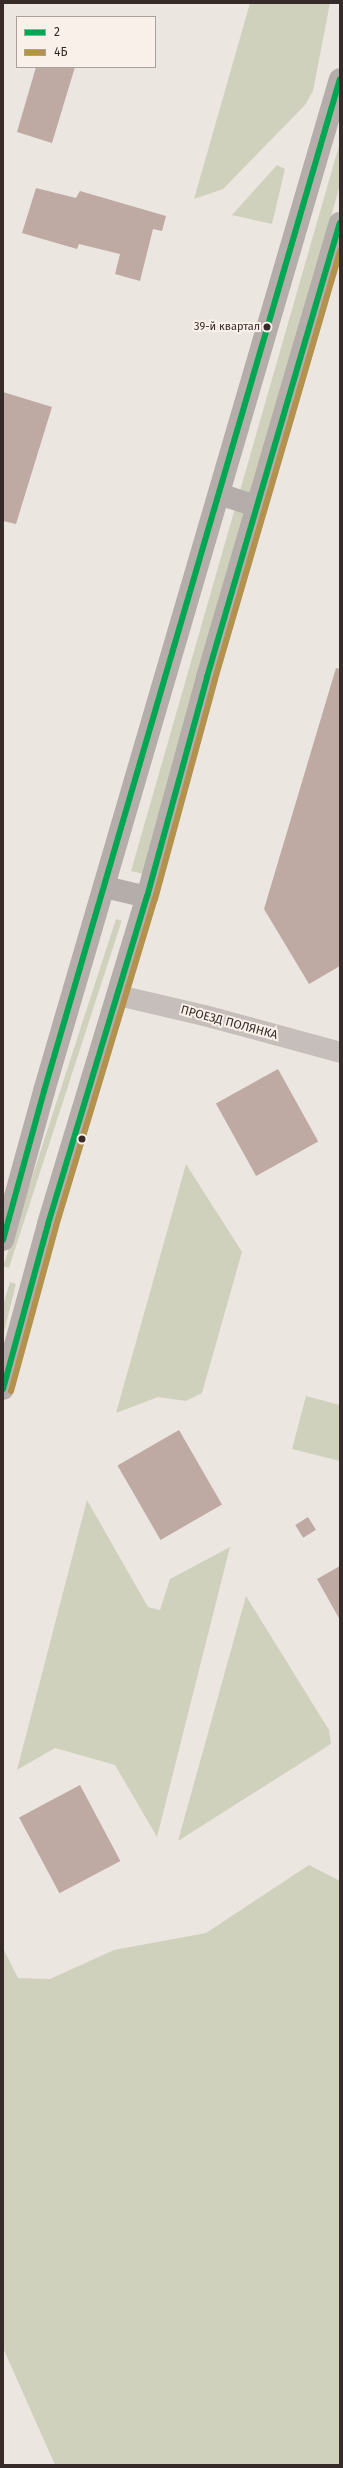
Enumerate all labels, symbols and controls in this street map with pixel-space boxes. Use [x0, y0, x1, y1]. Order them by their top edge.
legend [16, 16, 156, 68]
text: 2 [54, 25, 60, 39]
text: 4Б [54, 45, 67, 59]
place label: 39-й квартал [194, 320, 260, 334]
marker: 39-й квартал [262, 322, 272, 332]
street label: ПРОЕЗД ПОЛЯНКА [179, 1003, 279, 1043]
unlabelled marker [77, 1134, 87, 1144]

